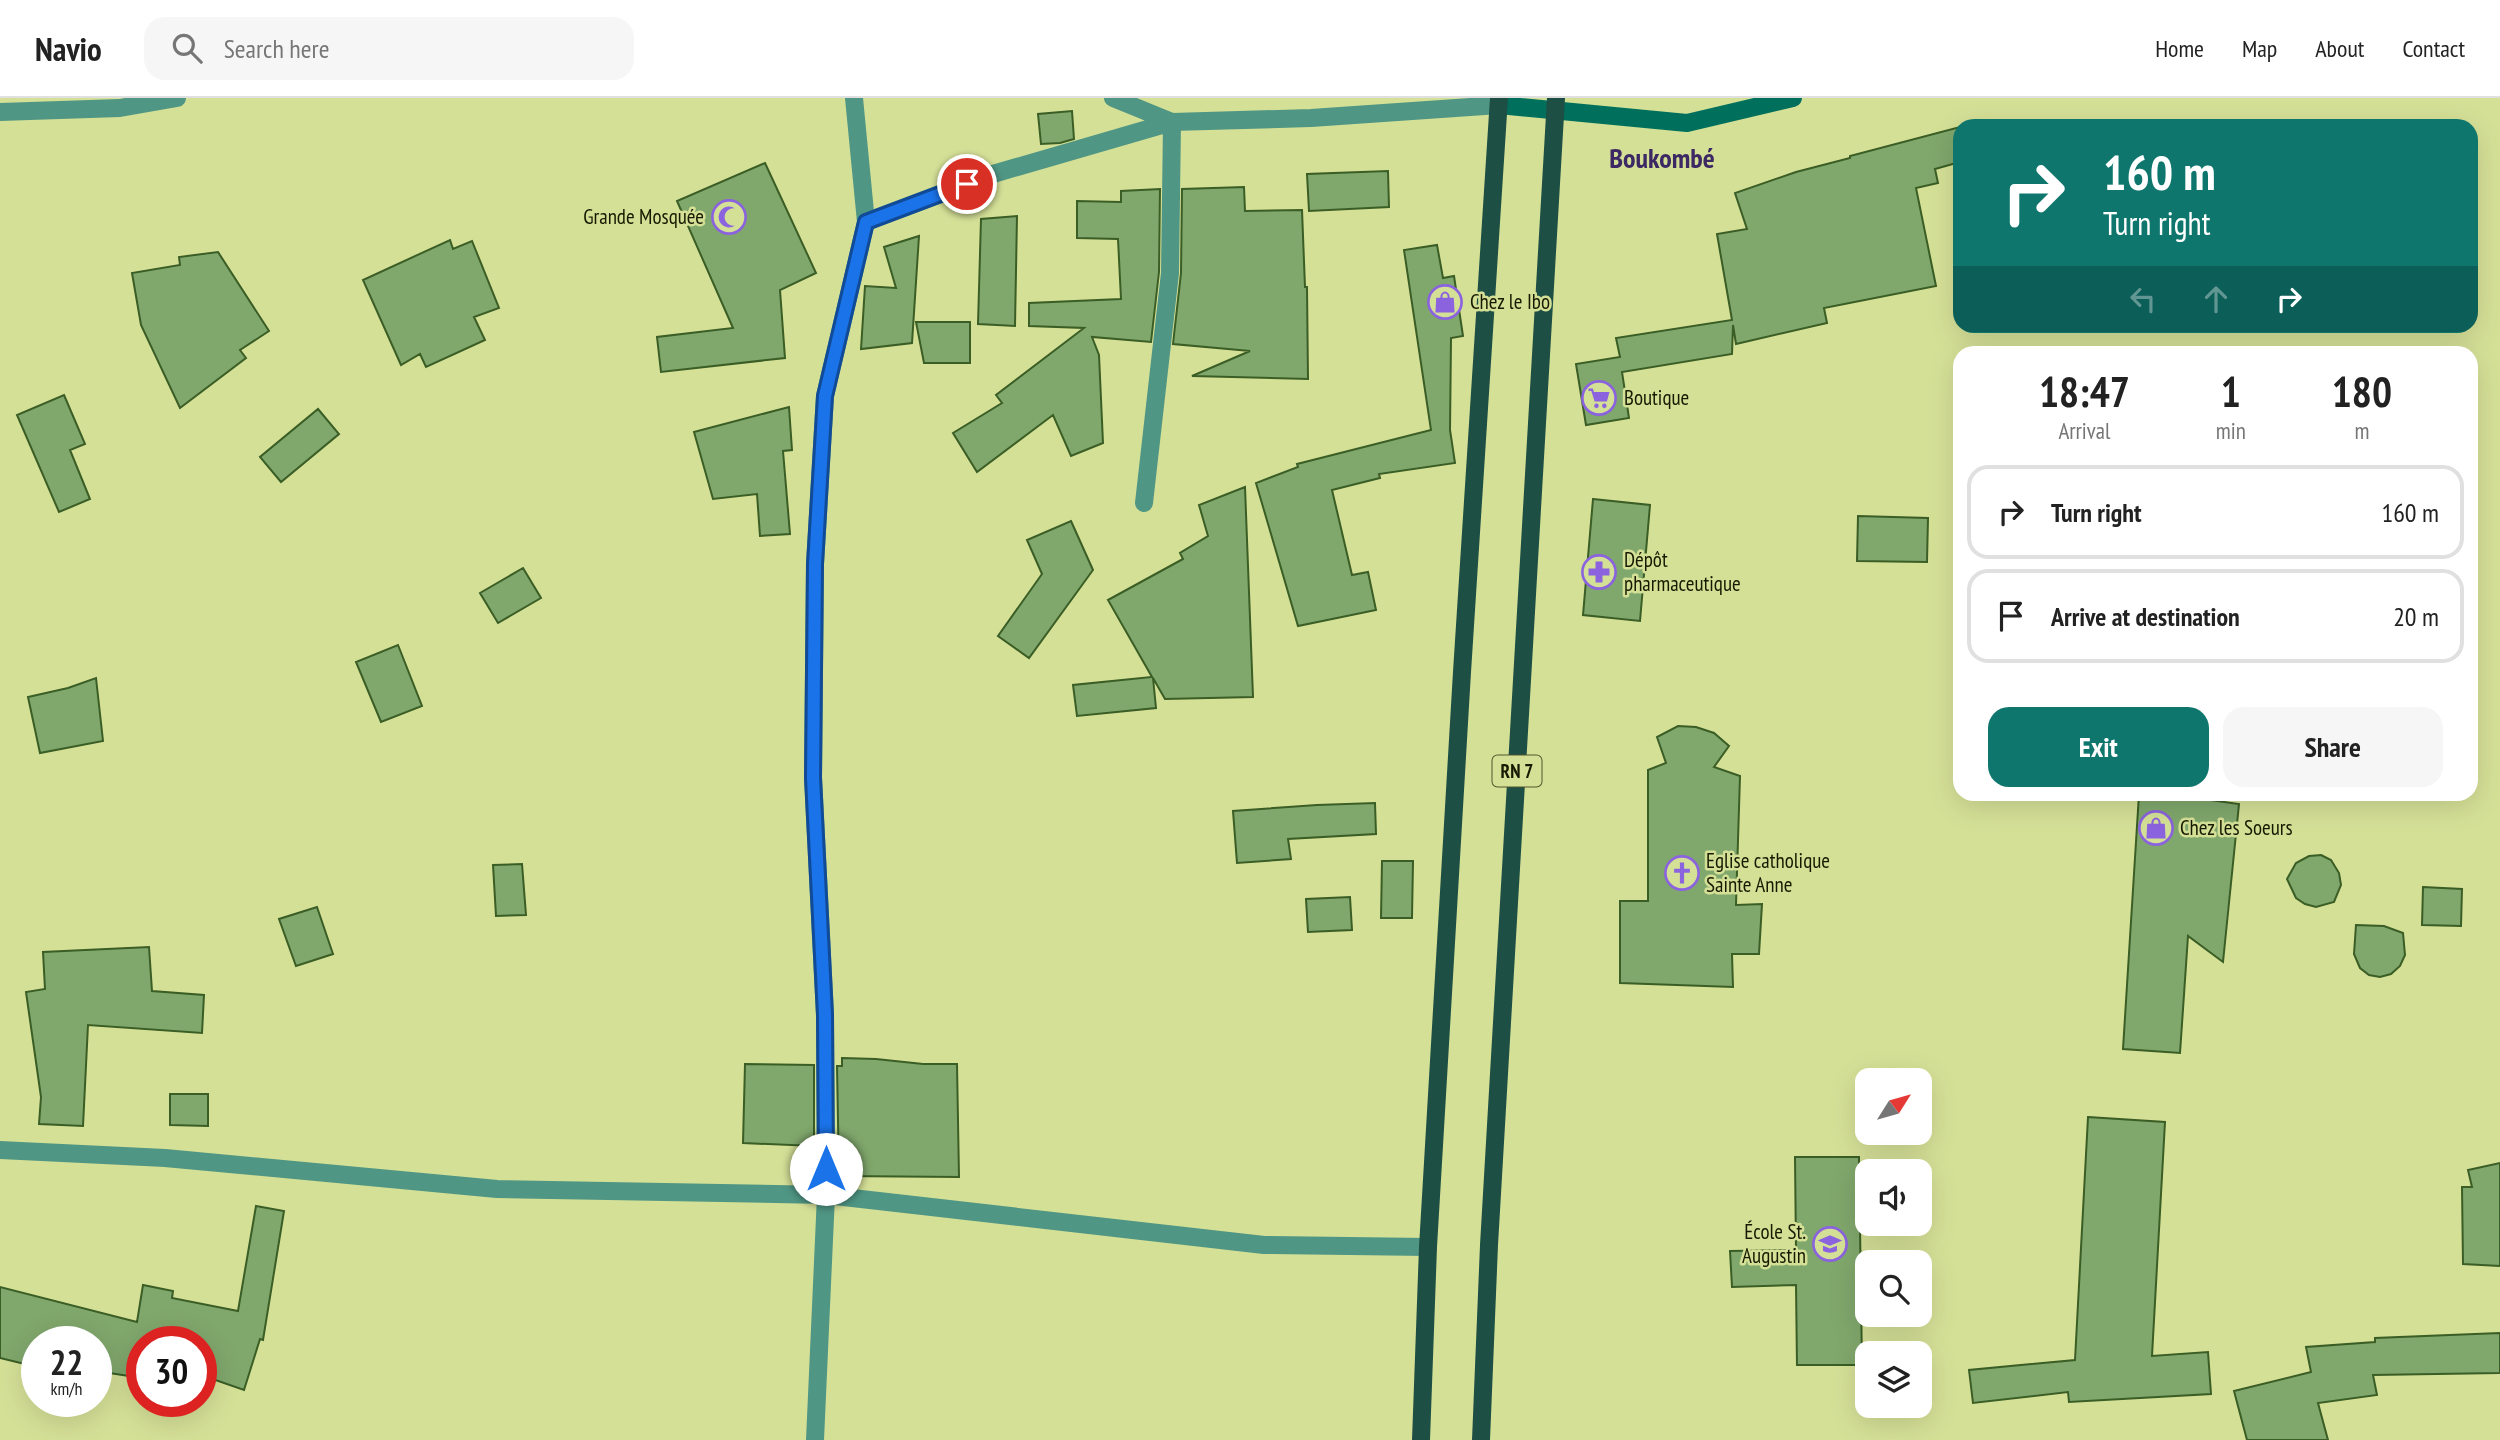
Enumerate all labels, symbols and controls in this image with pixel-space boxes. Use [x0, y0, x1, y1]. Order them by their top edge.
search box [144, 17, 634, 80]
text: Navio [35, 27, 102, 70]
icon: search [168, 29, 206, 67]
text: Search here [224, 32, 329, 65]
text: Home [2155, 33, 2204, 64]
text: Map [2242, 33, 2277, 64]
text: About [2315, 33, 2364, 64]
text: Contact [2402, 33, 2465, 64]
district label: Boukombé [1609, 139, 1715, 176]
text: 160 m [2103, 140, 2216, 204]
icon: right [1988, 147, 2079, 238]
pin [937, 154, 997, 214]
icon: arrive [948, 165, 986, 203]
mosque icon: Grande Mosquée [710, 198, 748, 236]
text: Turn right [2103, 202, 2211, 244]
place label: Grande Mosquée [583, 203, 704, 230]
icon: left [2124, 280, 2162, 318]
icon: ahead [2197, 280, 2235, 318]
icon: right [2270, 280, 2308, 318]
shop icon: Chez le Ibo [1426, 283, 1464, 321]
place label: Chez le Ibo [1470, 288, 1550, 315]
text: 18:47 [2039, 364, 2130, 419]
text: 1 [2221, 364, 2241, 419]
text: 180 [2332, 364, 2392, 419]
supermarket icon: Boutique [1580, 379, 1618, 417]
place label: Boutique [1624, 384, 1689, 411]
text: Arrival [2058, 416, 2110, 445]
text: min [2216, 416, 2246, 445]
text: m [2354, 416, 2369, 445]
icon: right [1992, 493, 2030, 531]
text: Turn right [2051, 496, 2142, 529]
text: 160 m [2381, 496, 2439, 529]
place label: Dépôt pharmaceutique [1624, 546, 1741, 597]
pharmacy icon: Dépôt pharmaceutique [1580, 553, 1618, 591]
icon: arrive [1992, 597, 2030, 635]
text: Arrive at destination [2051, 600, 2240, 633]
text: 20 m [2393, 600, 2439, 633]
button: Exit [1988, 707, 2209, 787]
button: Share [2223, 707, 2443, 787]
road number: RN 7 [1492, 756, 1542, 786]
shop icon: Chez les Soeurs [2137, 809, 2175, 847]
place label: Chez les Soeurs [2180, 814, 2293, 841]
place label: Eglise catholique Sainte Anne [1706, 847, 1830, 898]
church icon: Eglise catholique Sainte Anne [1663, 854, 1701, 892]
north arrow [1855, 1068, 1932, 1144]
map controls [1855, 1068, 1932, 1418]
position arrow [789, 1132, 863, 1206]
button: sound [1855, 1159, 1932, 1236]
place label: École St. Augustin [1742, 1218, 1806, 1269]
school or university icon: École St. Augustin [1811, 1225, 1849, 1263]
button: search [1855, 1250, 1932, 1327]
speed limit sign: 30 [126, 1326, 217, 1417]
text: 22 [50, 1339, 83, 1385]
button: layers [1855, 1341, 1932, 1418]
text: km/h [51, 1377, 82, 1400]

